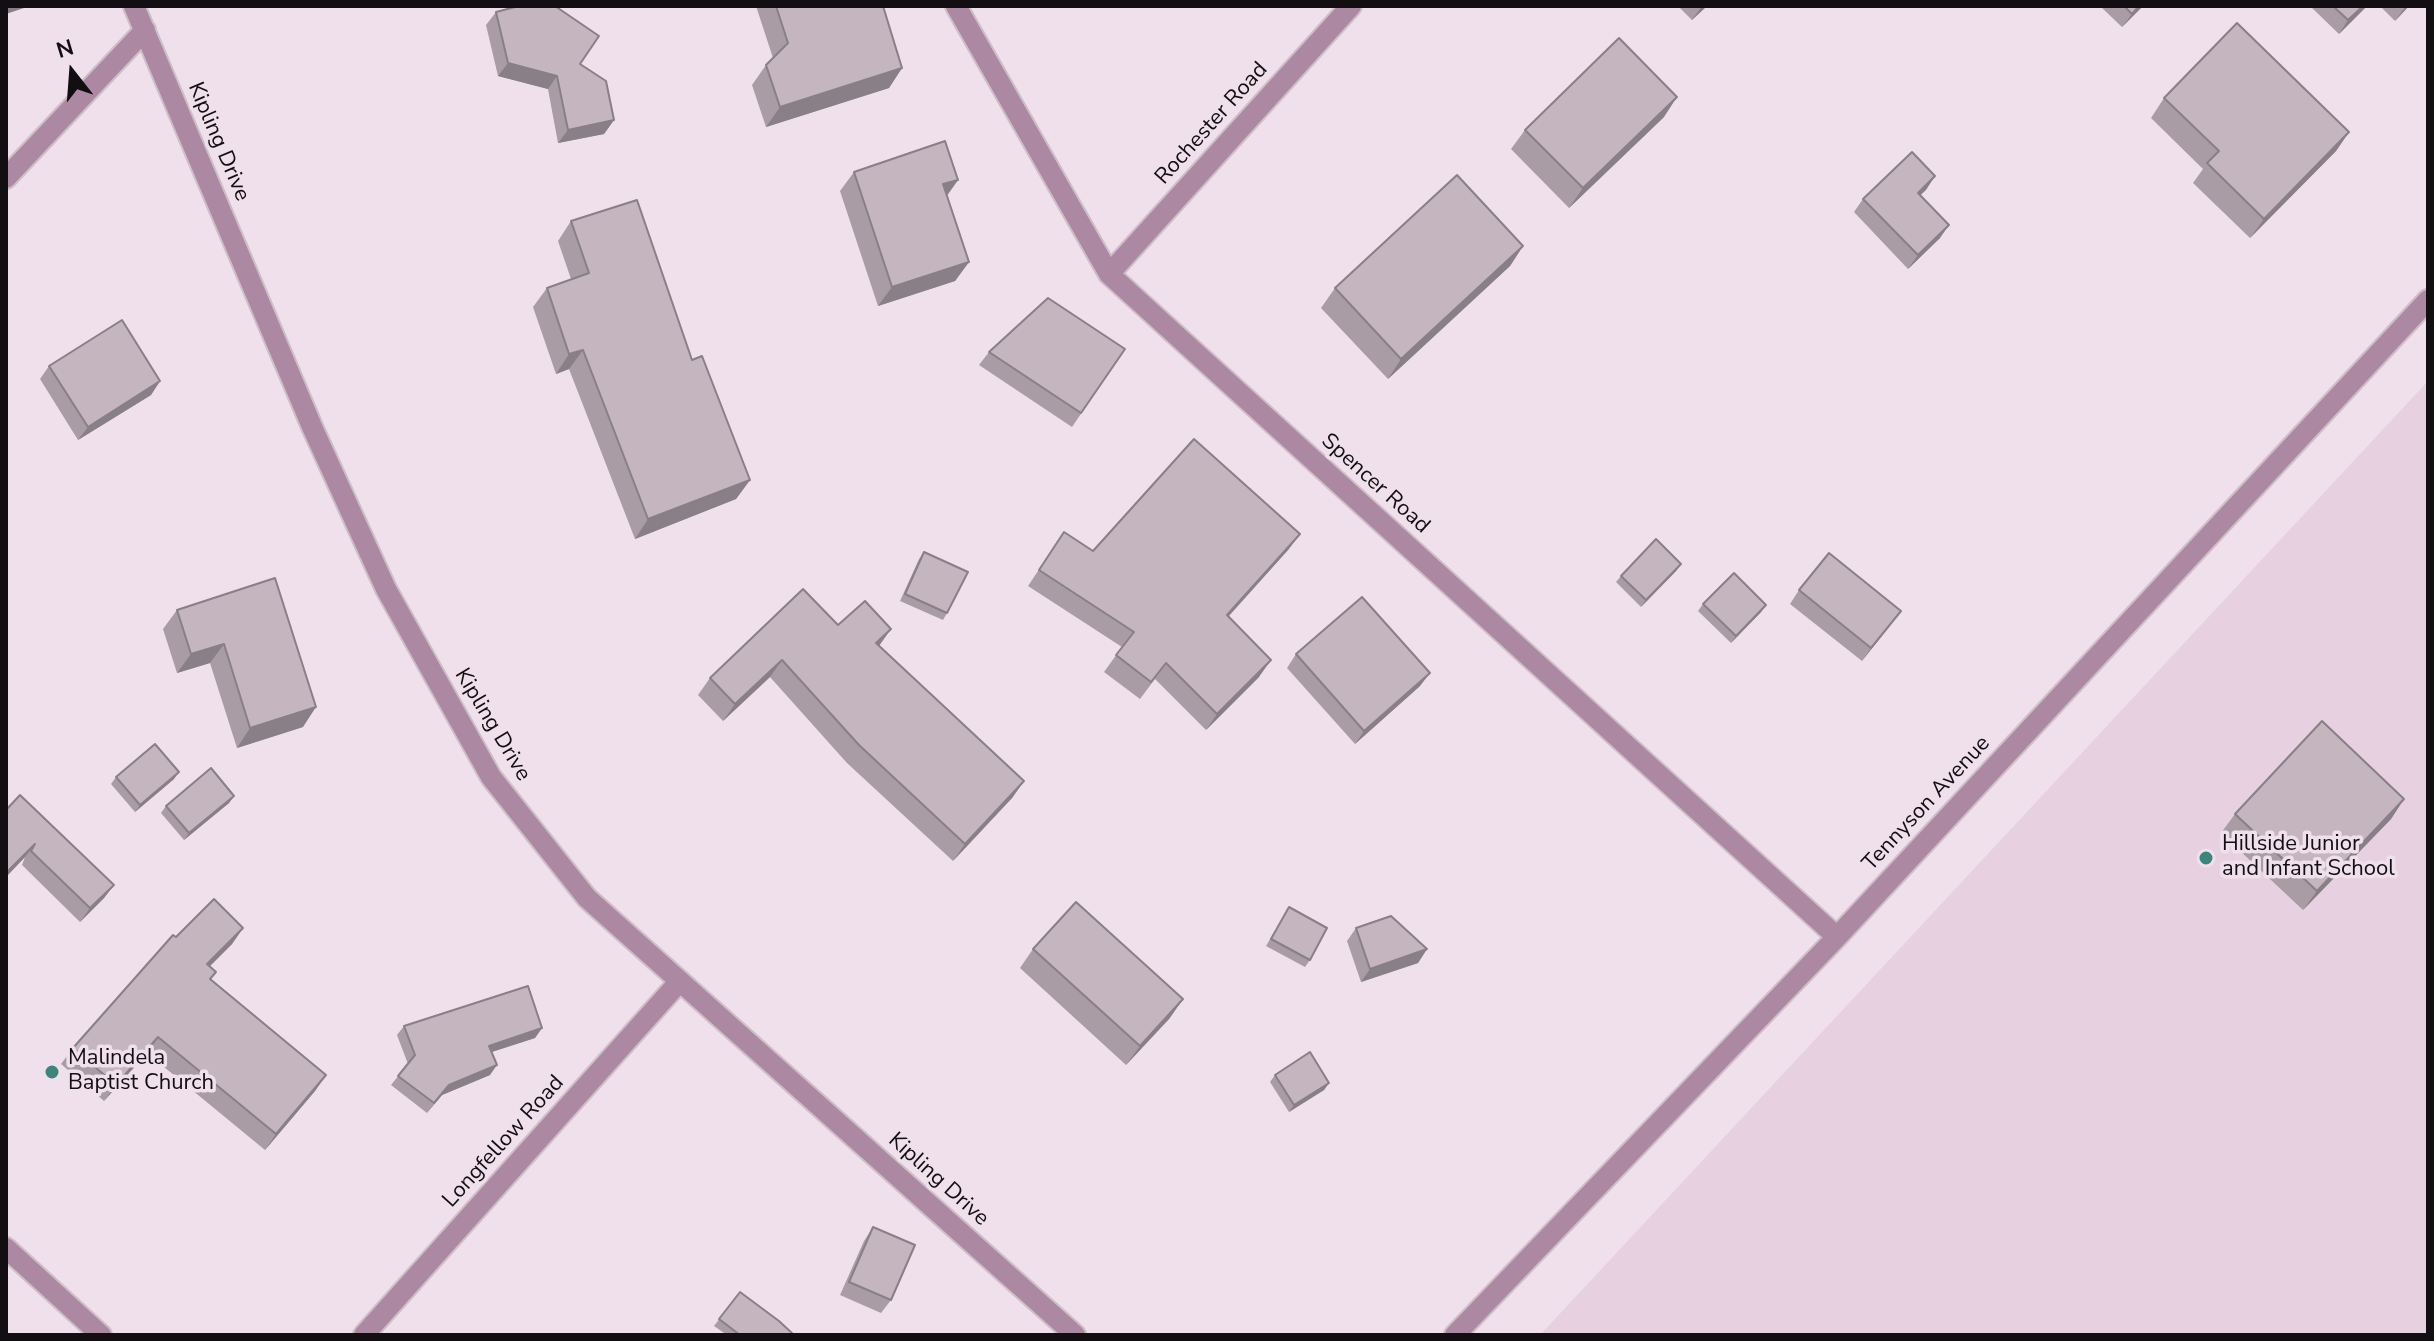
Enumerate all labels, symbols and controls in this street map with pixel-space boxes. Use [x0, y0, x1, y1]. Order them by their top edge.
north arrow [32, 32, 112, 112]
text: N [53, 32, 77, 66]
street label: Rochester Road [1150, 57, 1274, 191]
street label: Kipling Drive [181, 79, 255, 205]
street label: Spencer Road [1315, 428, 1435, 540]
street label: Kipling Drive [448, 664, 536, 786]
street label: Tennyson Avenue [1858, 731, 1996, 877]
place label: Hillside Junior and Infant School [2222, 832, 2395, 884]
marker: Hillside Junior and Infant School [2197, 849, 2215, 867]
place label: Malindela Baptist Church [68, 1046, 214, 1098]
marker: Malindela Baptist Church [43, 1063, 61, 1081]
street label: Longfellow Road [438, 1071, 570, 1213]
street label: Kipling Drive [882, 1128, 994, 1232]

